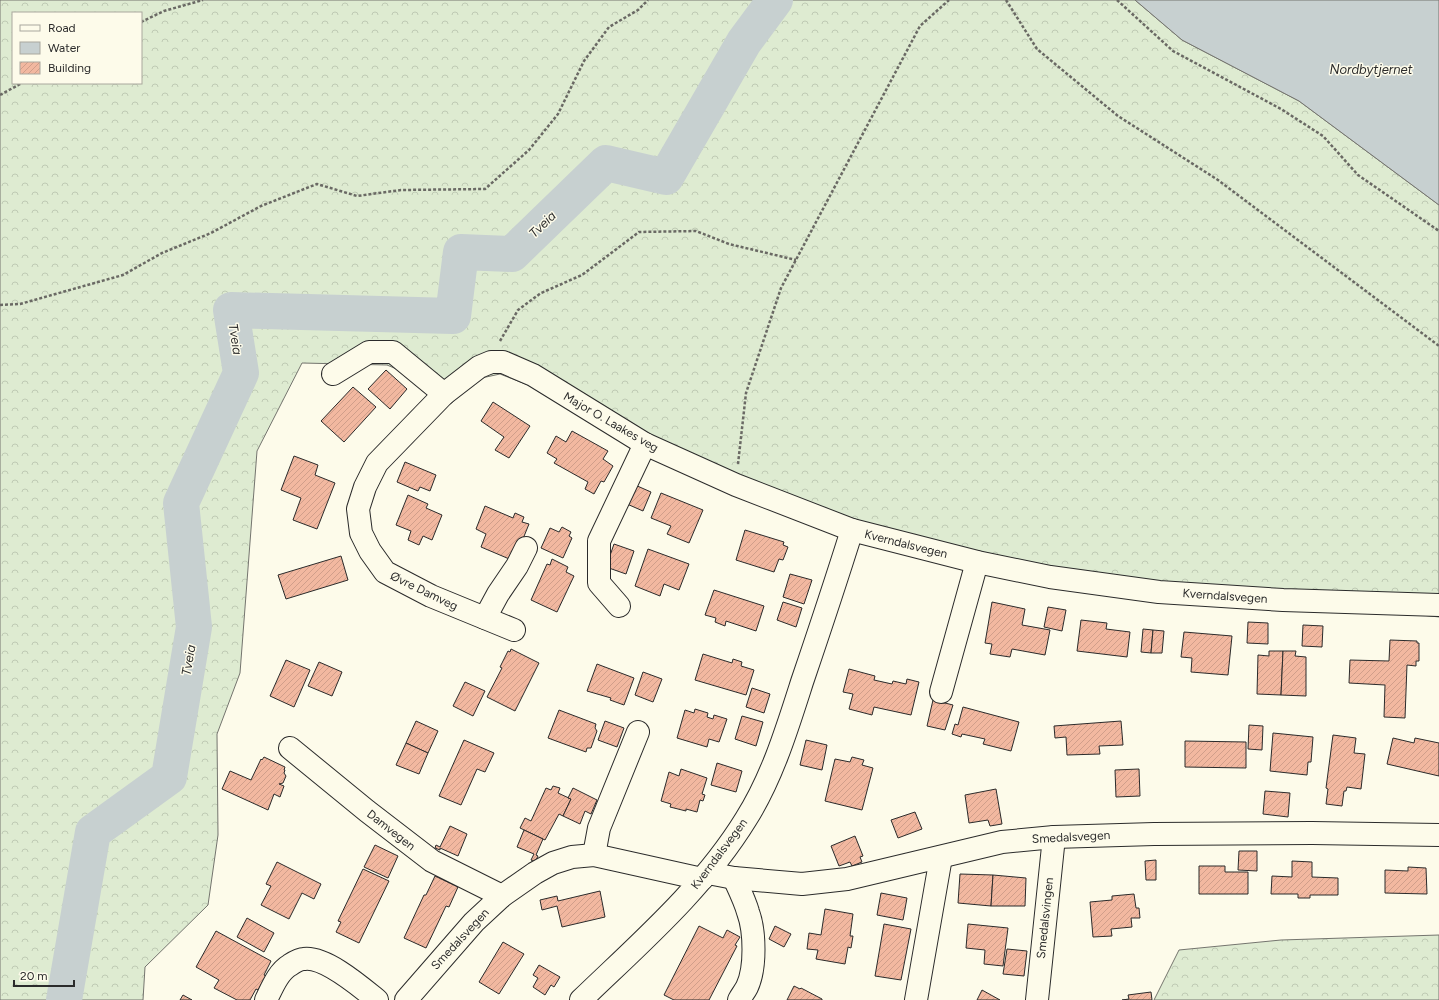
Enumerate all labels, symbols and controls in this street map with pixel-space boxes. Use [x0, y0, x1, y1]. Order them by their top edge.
legend [12, 12, 142, 84]
text: Road [48, 21, 76, 35]
text: Water [48, 41, 80, 55]
text: Building [48, 61, 91, 75]
water label: Nordbytjernet [1329, 62, 1414, 77]
water label: Tveia [526, 208, 559, 241]
water label: Tveia [226, 322, 245, 356]
street label: Major O. Laakes veg [561, 389, 661, 455]
street label: Kverndalsvegen [863, 527, 949, 561]
street label: Øvre Damveg [388, 569, 460, 613]
street label: Kverndalsvegen [1182, 586, 1268, 606]
water label: Tveia [178, 643, 199, 677]
street label: Damvegen [364, 807, 418, 853]
street label: Kverndalsvegen [688, 816, 750, 892]
street label: Smedalsvegen [1031, 828, 1111, 846]
street label: Smedalsvingen [1034, 876, 1056, 959]
street label: Smedalsvegen [428, 905, 492, 972]
scale bar [14, 962, 74, 988]
text: 20 m [20, 969, 48, 983]

